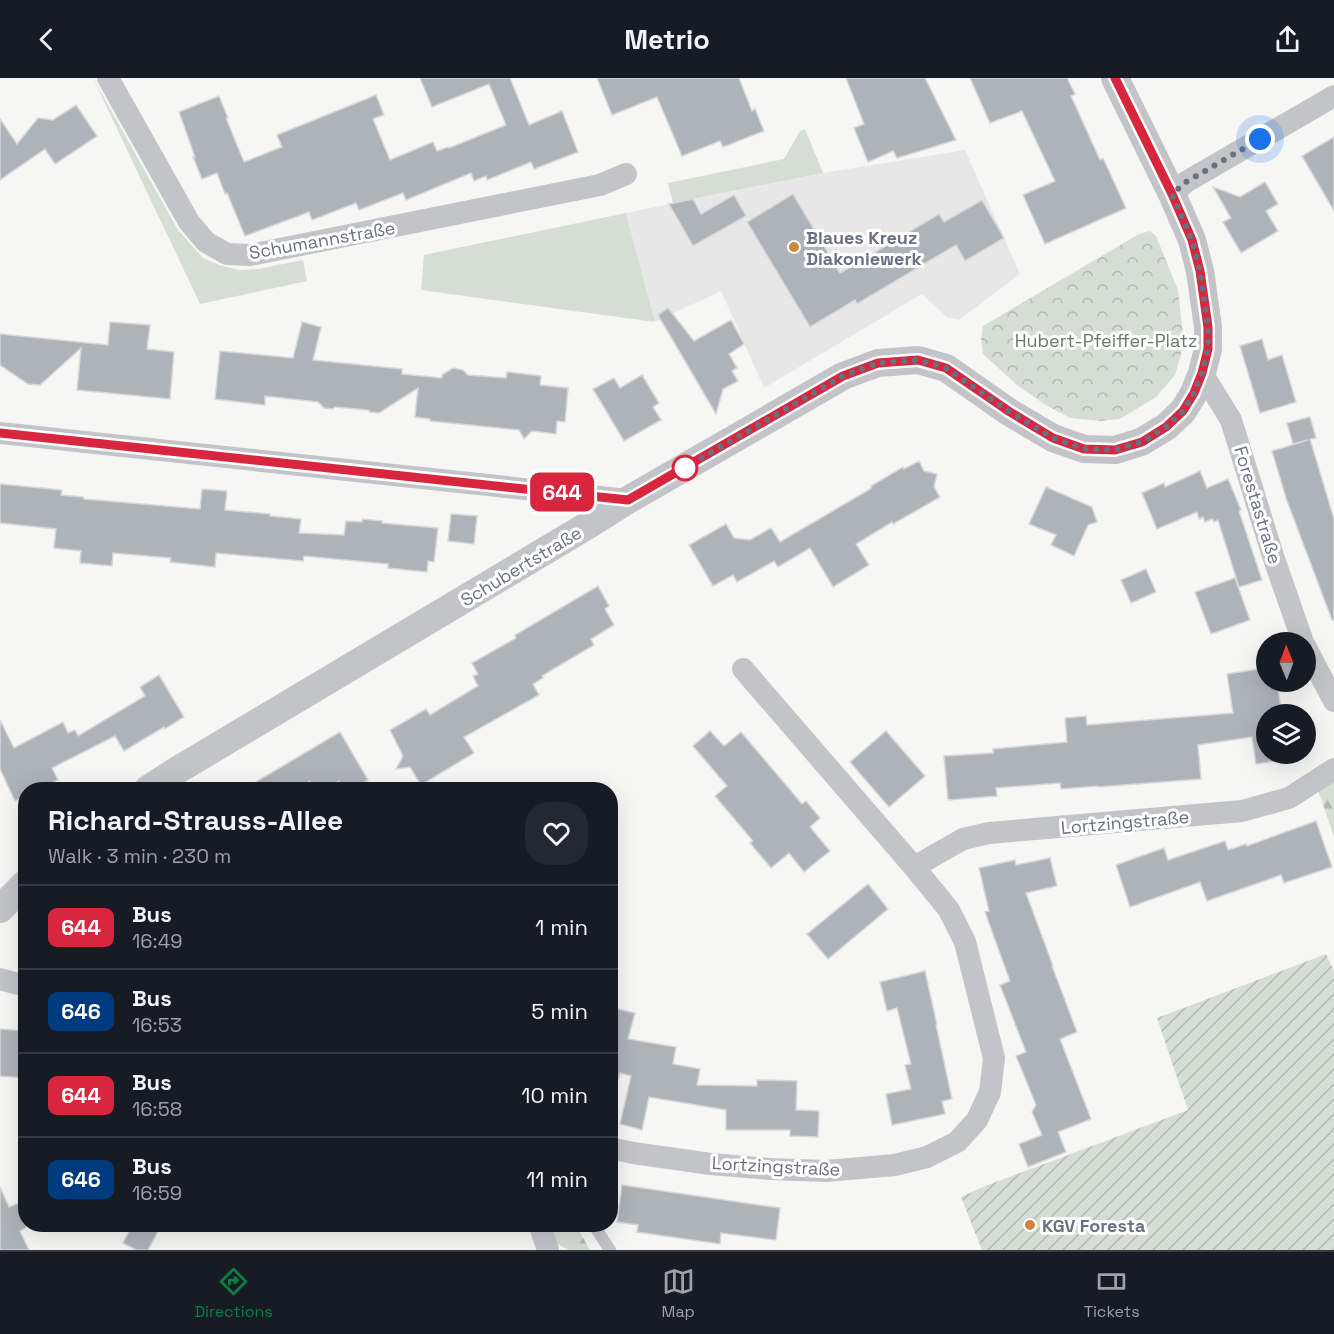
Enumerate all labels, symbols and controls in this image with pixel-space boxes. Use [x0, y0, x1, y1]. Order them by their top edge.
text: Metrio [624, 22, 710, 57]
icon: back [30, 23, 63, 56]
icon: share [1271, 23, 1304, 56]
your location [1245, 124, 1275, 154]
street label: Schumannstraße [247, 216, 397, 264]
place label: Blaues Kreuz Diakoniewerk [806, 226, 922, 270]
marker: Blaues Kreuz Diakoniewerk [787, 240, 801, 254]
park label: Hubert-Pfeiffer-Platz [1015, 329, 1197, 352]
street label: Forestastraße [1229, 443, 1287, 567]
unlabelled marker [672, 455, 698, 481]
line badge: 644 [528, 472, 596, 512]
text: 644 [542, 479, 582, 506]
street label: Schubertstraße [456, 521, 586, 611]
north arrow [1256, 632, 1316, 692]
map controls [1256, 632, 1316, 764]
button: layers [1256, 704, 1316, 764]
text: Richard-Strauss-Allee [48, 802, 343, 838]
button: heart [525, 802, 588, 865]
street label: Lortzingstraße [1060, 805, 1190, 839]
text: Walk · 3 min · 230 m [48, 843, 231, 869]
text: Bus [132, 900, 172, 928]
text: 1 min [535, 913, 588, 941]
text: 644 [61, 914, 101, 941]
text: 16:49 [132, 928, 182, 954]
text: Bus [132, 984, 172, 1012]
text: 5 min [531, 997, 588, 1025]
text: 646 [61, 998, 101, 1025]
text: 16:53 [132, 1012, 182, 1038]
text: Bus [132, 1068, 172, 1096]
text: 10 min [521, 1081, 588, 1109]
text: 644 [61, 1082, 101, 1109]
text: 16:58 [132, 1096, 182, 1122]
street label: Lortzingstraße [711, 1151, 841, 1181]
text: Bus [132, 1152, 172, 1180]
text: 11 min [526, 1165, 588, 1193]
text: 646 [61, 1166, 101, 1193]
text: 16:59 [132, 1180, 182, 1206]
place label: KGV Foresta [1042, 1214, 1146, 1237]
marker: KGV Foresta [1023, 1218, 1037, 1232]
tab: Directions [194, 1265, 273, 1322]
tab: Map [662, 1265, 695, 1322]
tab: Tickets [1084, 1265, 1140, 1322]

